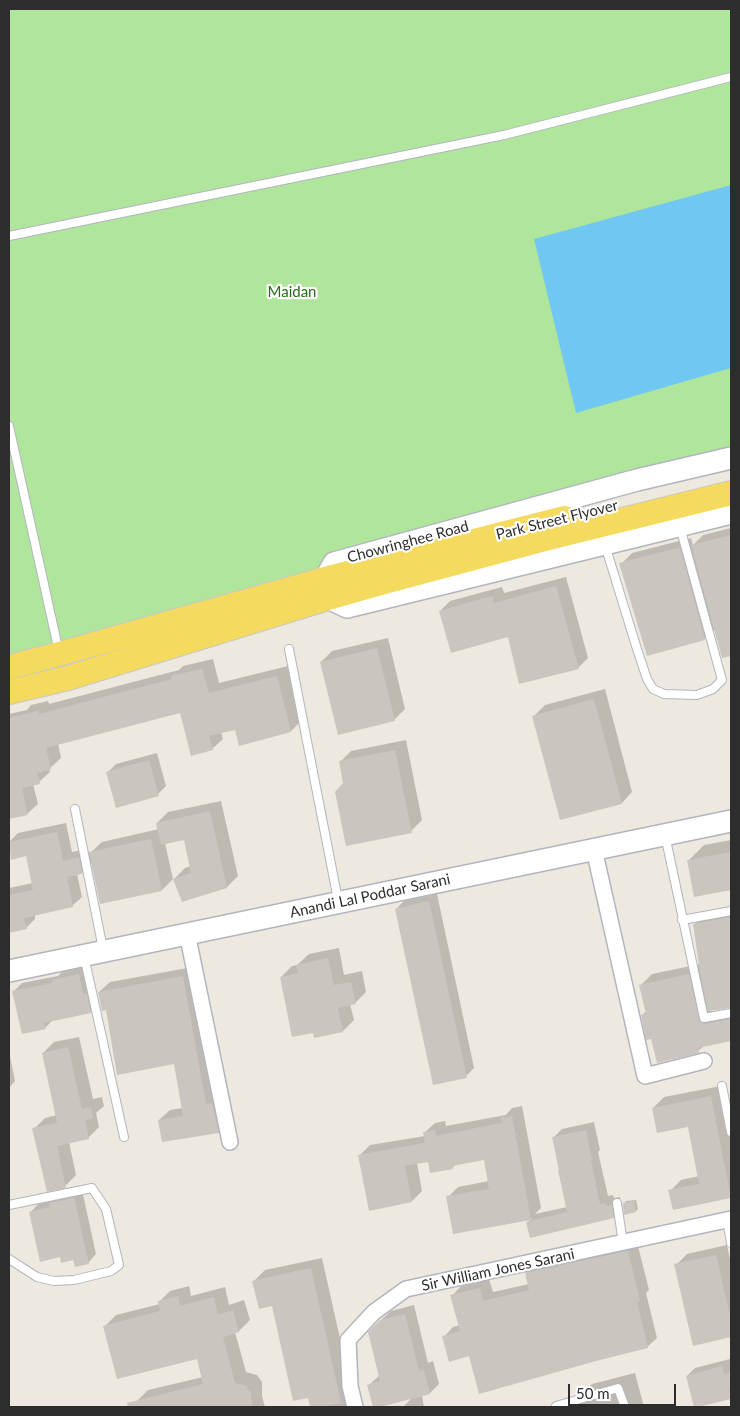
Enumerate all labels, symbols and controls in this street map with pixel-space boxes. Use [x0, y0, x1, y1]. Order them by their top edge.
park label: Maidan [268, 283, 316, 301]
street label: Park Street Flyover [494, 496, 620, 544]
street label: Chowringhee Road [345, 517, 471, 567]
street label: Anandi Lal Poddar Sarani [288, 870, 452, 922]
street label: Sir William Jones Sarani [420, 1245, 576, 1295]
scale bar [570, 1374, 678, 1406]
text: 50 m [576, 1384, 610, 1402]

